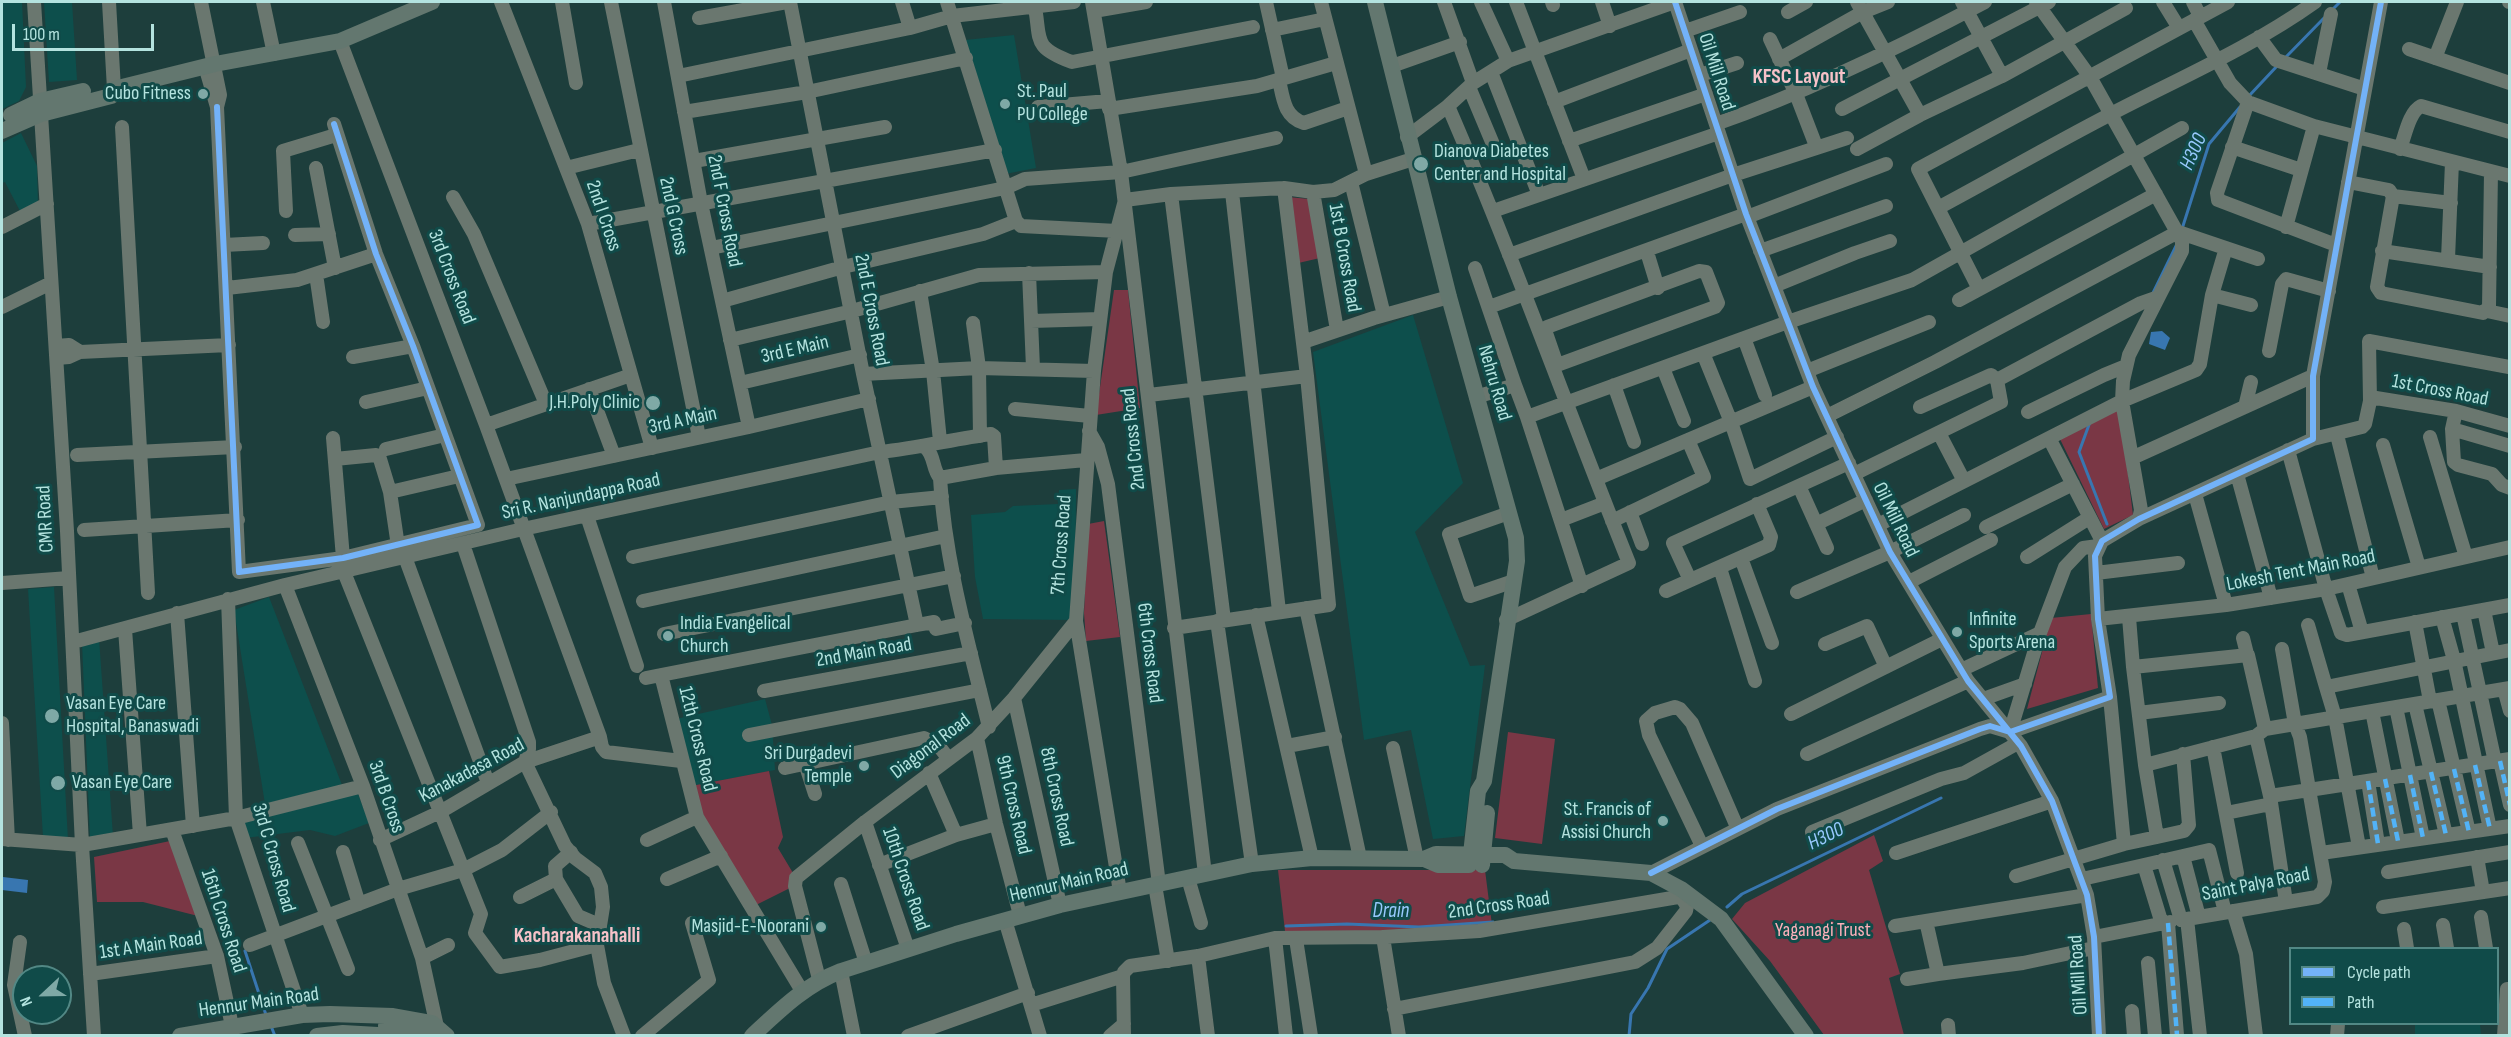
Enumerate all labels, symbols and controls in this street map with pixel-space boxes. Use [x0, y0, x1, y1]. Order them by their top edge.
scale bar [15, 12, 158, 50]
text: 100 m [23, 24, 60, 45]
street label: Oil Mill Road [1692, 30, 1740, 114]
district label: KFSC Layout [1753, 65, 1845, 91]
place label: St. Paul PU College [1017, 80, 1088, 127]
place label: Cubo Fitness [105, 82, 191, 106]
marker: Cubo Fitness [196, 87, 210, 101]
marker: St. Paul PU College [998, 97, 1012, 111]
water label: H300 [2175, 130, 2213, 174]
place label: Dianova Diabetes Center and Hospital [1434, 140, 1566, 187]
street label: 2nd F Cross Road [701, 153, 747, 269]
marker: Dianova Diabetes Center and Hospital [1412, 155, 1430, 173]
street label: 2nd G Cross [653, 175, 693, 257]
street label: 2nd I Cross [580, 178, 626, 254]
street label: 1st B Cross Road [1323, 202, 1365, 314]
street label: 3rd Cross Road [422, 226, 480, 328]
street label: 2nd E Cross Road [848, 252, 894, 368]
street label: 3rd E Main [759, 331, 831, 369]
street label: Nehru Road [1472, 342, 1516, 424]
street label: 1st Cross Road [2390, 370, 2490, 412]
street label: 2nd Cross Road [1117, 387, 1151, 491]
place label: J.H.Poly Clinic [549, 391, 640, 415]
marker: J.H.Poly Clinic [644, 394, 662, 412]
street label: 3rd A Main [647, 402, 719, 440]
street label: Sri R. Nanjundappa Road [500, 469, 662, 525]
street label: Oil Mill Road [1867, 479, 1923, 561]
street label: CMR Road [32, 485, 60, 553]
street label: 7th Cross Road [1047, 494, 1077, 596]
street label: Lokesh Tent Main Road [2225, 545, 2377, 597]
street label: 6th Cross Road [1131, 602, 1167, 704]
place label: Infinite Sports Arena [1969, 608, 2055, 655]
place label: India Evangelical Church [680, 612, 790, 659]
marker: Infinite Sports Arena [1950, 625, 1964, 639]
marker: India Evangelical Church [661, 629, 675, 643]
street label: 2nd Main Road [814, 633, 914, 673]
street label: 12th Cross Road [672, 684, 722, 794]
place label: Vasan Eye Care Hospital, Banaswadi [66, 692, 199, 739]
marker: Vasan Eye Care Hospital, Banaswadi [43, 707, 61, 725]
street label: Diagonal Road [886, 709, 976, 785]
street label: Kanakadasa Road [415, 733, 529, 809]
place label: Sri Durgadevi Temple [764, 742, 852, 789]
street label: 8th Cross Road [1034, 745, 1078, 849]
street label: 9th Cross Road [990, 753, 1036, 857]
street label: 3rd B Cross [362, 758, 410, 836]
marker: Sri Durgadevi Temple [857, 759, 871, 773]
place label: Vasan Eye Care [72, 771, 172, 795]
marker: Vasan Eye Care [49, 774, 67, 792]
place label: St. Francis of Assisi Church [1562, 798, 1651, 845]
street label: 3rd C Cross Road [246, 801, 300, 915]
marker: St. Francis of Assisi Church [1656, 814, 1670, 828]
water label: H300 [1804, 817, 1848, 857]
street label: 10th Cross Road [876, 824, 934, 934]
street label: Hennur Main Road [1007, 858, 1131, 908]
street label: Saint Palya Road [2200, 863, 2312, 907]
street label: 16th Cross Road [195, 866, 251, 976]
street label: 2nd Cross Road [1447, 887, 1551, 925]
water label: Drain [1373, 899, 1409, 925]
place label: Masjid-E-Noorani [691, 915, 809, 939]
park label: Yaganagi Trust [1775, 919, 1871, 943]
marker: Masjid-E-Noorani [814, 920, 828, 934]
district label: Kacharakanahalli [514, 924, 640, 950]
street label: 1st A Main Road [98, 927, 204, 965]
street label: Oil Mill Road [2064, 934, 2094, 1016]
legend [2289, 947, 2499, 1025]
text: Cycle path [2347, 962, 2411, 983]
north arrow [12, 965, 72, 1025]
street label: Hennur Main Road [197, 983, 321, 1023]
text: Path [2347, 992, 2375, 1013]
text: N [16, 994, 37, 1009]

